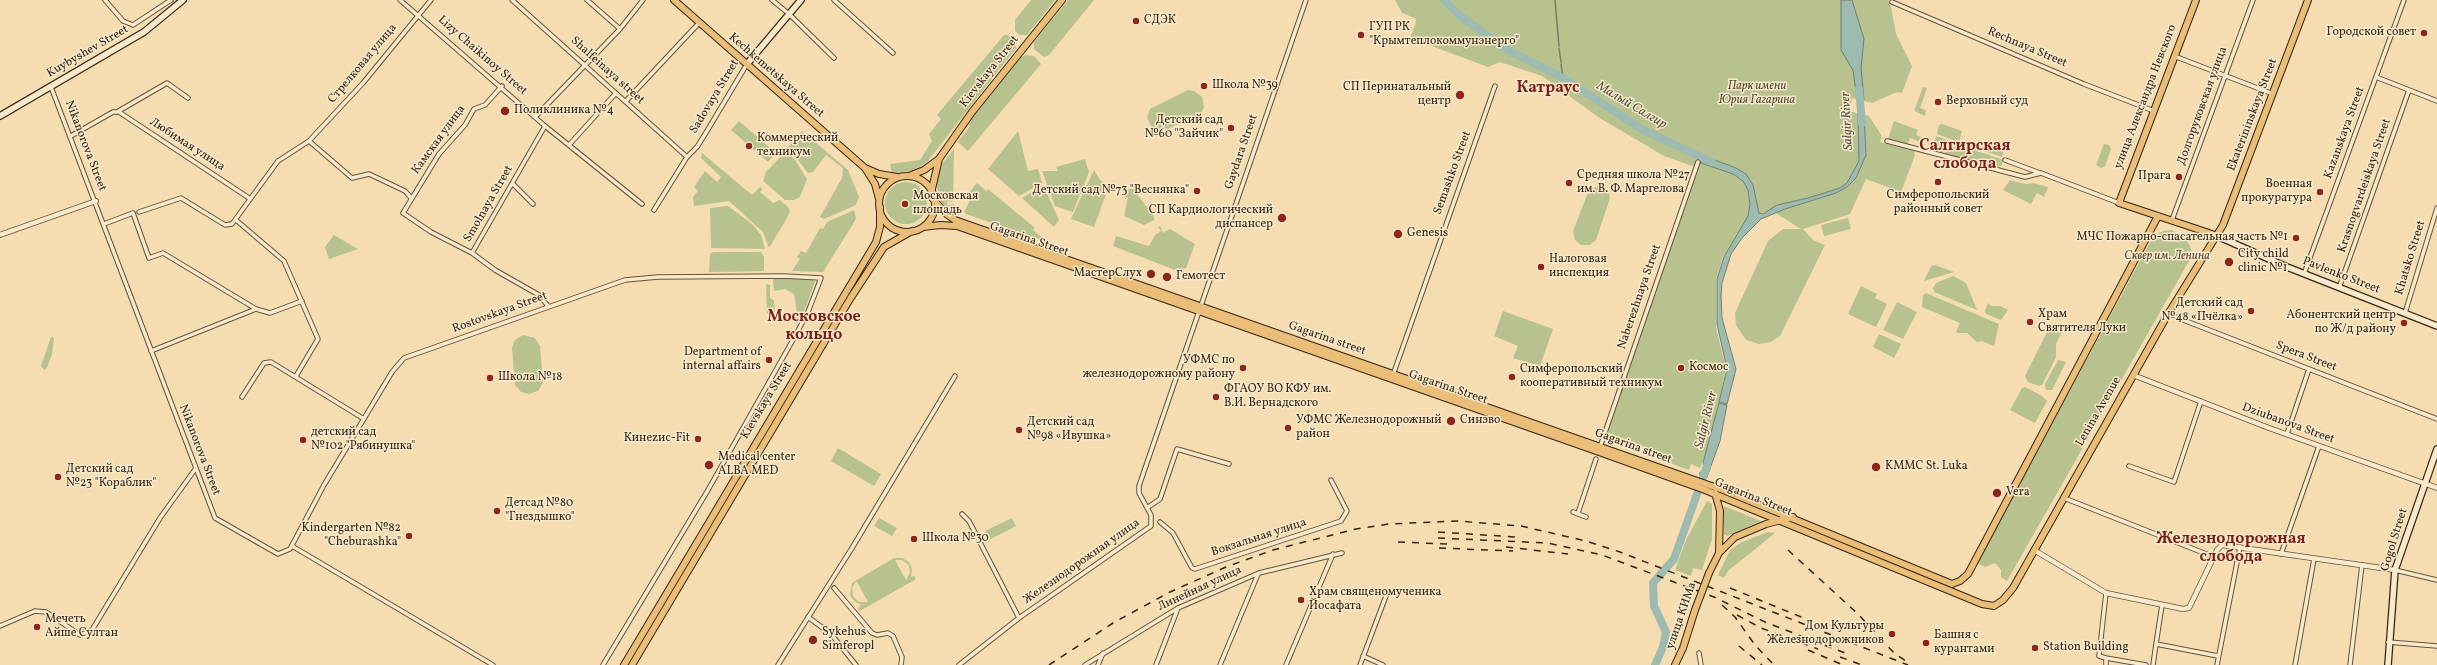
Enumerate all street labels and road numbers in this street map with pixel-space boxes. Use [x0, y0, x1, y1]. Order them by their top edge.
street label: Lizy Chaikinoy Street [434, 13, 530, 99]
street label: Стрелковая улица [326, 21, 400, 107]
street label: Kuybyshev Street [45, 23, 131, 81]
street label: улица Александра Невского [2112, 23, 2180, 171]
street label: Rechnaya Street [1985, 25, 2069, 71]
street label: Kechkemetskaya Street [725, 31, 827, 121]
street label: Kievskaya Street [957, 33, 1023, 111]
street label: Shalfeinaya street [567, 34, 647, 108]
street label: Долгоруковская улица [2175, 45, 2231, 167]
street label: Sadovaya Street [687, 57, 743, 137]
street label: Ekaterininskaya Street [2225, 57, 2281, 173]
street label: Kazanskaya Street [2322, 85, 2368, 181]
street label: Nikanorova Street [61, 99, 109, 193]
street label: Камская улица [409, 103, 469, 177]
street label: Gaydara Street [1222, 113, 1262, 191]
street label: Любимая улица [147, 115, 227, 175]
street label: Krasnogvardeiskaya Street [2335, 117, 2395, 255]
street label: Semashko Street [1431, 129, 1475, 217]
street label: Smolnaya Street [461, 163, 517, 245]
street label: Khatsko Street [2393, 219, 2429, 297]
street label: Gagarina Street [988, 220, 1070, 260]
street label: Naberezhnaya Street [1615, 243, 1665, 351]
street label: Pavlenko Street [2300, 255, 2382, 297]
street label: Rostovskaya Street [451, 289, 549, 337]
street label: Gagarina street [1286, 319, 1368, 359]
street label: Spera Street [2274, 339, 2338, 375]
street label: Kievskaya Street [738, 360, 796, 442]
street label: Gagarina Street [1407, 368, 1489, 408]
street label: Lenina Avenue [2073, 375, 2125, 449]
street label: Dziubanova Street [2240, 401, 2336, 447]
street label: Nikanorova Street [175, 403, 223, 497]
street label: Gagarina street [1592, 426, 1674, 468]
street label: Gagarina Street [1712, 476, 1794, 520]
street label: Gogol Street [2379, 507, 2411, 573]
street label: Железнодорожная улица [1021, 516, 1143, 608]
street label: Вокзальная улица [1210, 516, 1308, 560]
street label: Линейная улица [1156, 563, 1244, 615]
street label: улица КИМа [1664, 581, 1700, 651]

